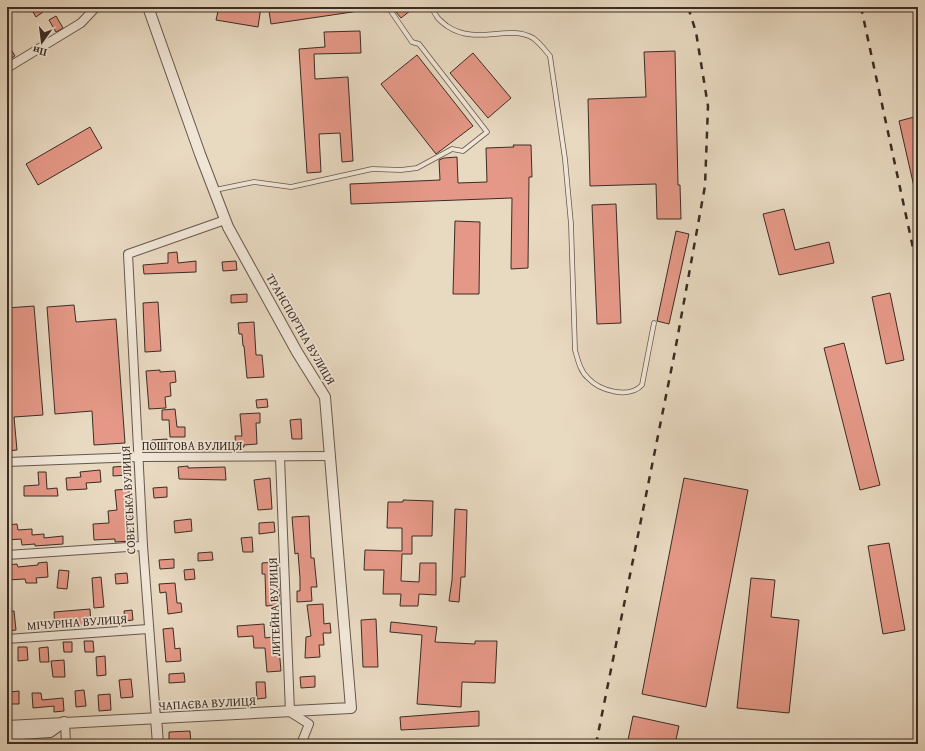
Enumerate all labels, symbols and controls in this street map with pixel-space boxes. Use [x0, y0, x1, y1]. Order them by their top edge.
north arrow [22, 22, 62, 62]
text: Пн [31, 42, 48, 61]
street label: ТРАНСПОРТНА ВУЛИЦЯ [262, 270, 340, 388]
street label: ПОШТОВА ВУЛИЦЯ [142, 437, 242, 454]
street label: СОВЕТСЬКА ВУЛИЦЯ [117, 445, 139, 555]
street label: ЛИТЕЙНА ВУЛИЦЯ [264, 557, 284, 657]
street label: МІЧУРІНА ВУЛИЦЯ [26, 610, 128, 634]
street label: ЧАПАЄВА ВУЛИЦЯ [158, 692, 256, 714]

